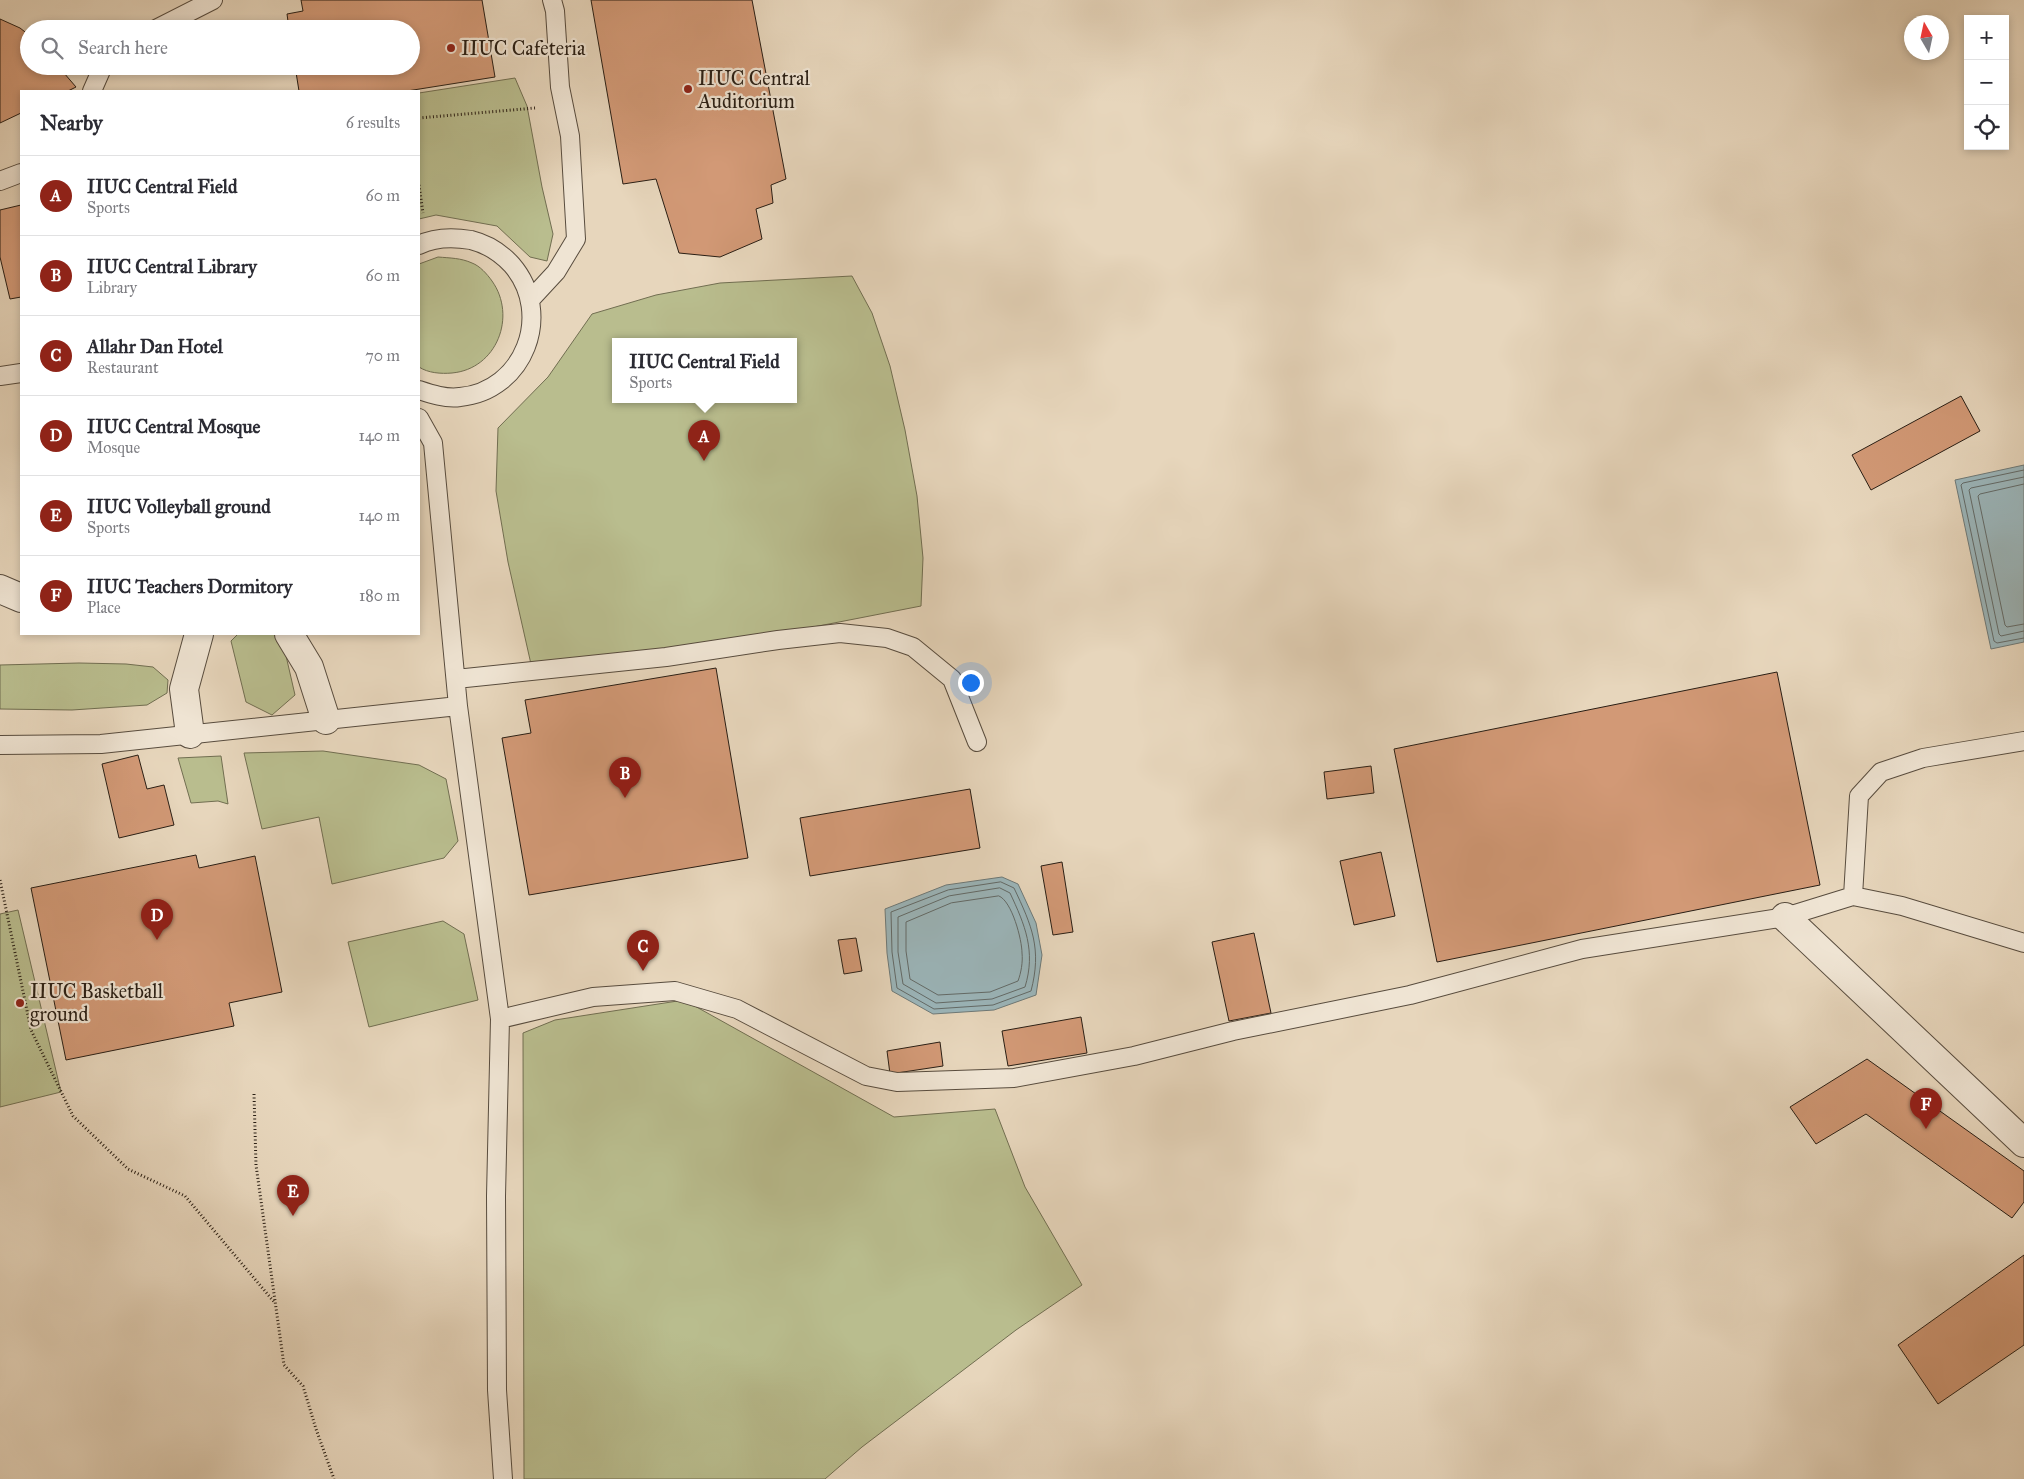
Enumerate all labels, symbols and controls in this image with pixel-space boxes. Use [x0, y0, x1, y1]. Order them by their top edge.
north arrow [1904, 15, 1949, 60]
map controls [1964, 15, 2009, 150]
button: + [1964, 15, 2009, 60]
search box [20, 20, 420, 75]
icon: search [38, 34, 66, 62]
text: Search here [78, 36, 168, 59]
place label: IIUC Cafeteria [461, 36, 586, 60]
marker: IIUC Cafeteria [445, 42, 457, 54]
button: − [1964, 60, 2009, 105]
place label: IIUC Central Auditorium [697, 66, 810, 113]
marker: IIUC Central Auditorium [682, 83, 694, 95]
button: locate [1964, 105, 2009, 150]
text: Nearby [40, 110, 103, 136]
text: 6 results [346, 113, 400, 132]
text: IIUC Central Field [87, 175, 237, 198]
text: A [51, 186, 61, 205]
text: 60 m [366, 186, 400, 205]
text: Sports [87, 198, 130, 217]
text: IIUC Central Library [87, 255, 257, 278]
text: B [51, 266, 61, 285]
text: 60 m [366, 266, 400, 285]
text: Library [87, 278, 137, 297]
text: Allahr Dan Hotel [87, 335, 223, 358]
popup [612, 338, 797, 403]
text: C [51, 346, 61, 365]
text: 70 m [365, 346, 400, 365]
text: IIUC Central Field [629, 350, 780, 373]
text: Restaurant [87, 358, 159, 377]
text: Sports [629, 373, 672, 392]
text: IIUC Central Mosque [87, 415, 260, 438]
pin: A [688, 420, 720, 461]
text: D [50, 426, 62, 445]
text: 140 m [359, 426, 400, 445]
text: Mosque [87, 438, 140, 457]
text: IIUC Volleyball ground [87, 495, 271, 518]
text: E [50, 506, 62, 525]
text: 140 m [359, 506, 400, 525]
text: Sports [87, 518, 130, 537]
text: IIUC Teachers Dormitory [87, 575, 292, 598]
text: F [51, 586, 61, 605]
text: 180 m [359, 586, 400, 605]
text: Place [87, 598, 121, 617]
your location [958, 670, 984, 696]
pin: B [609, 757, 641, 798]
pin: D [141, 899, 173, 940]
pin: C [627, 930, 659, 971]
place label: IIUC Basketball ground [30, 979, 164, 1027]
marker: IIUC Basketball ground [14, 997, 26, 1009]
pin: F [1910, 1088, 1942, 1129]
pin: E [277, 1175, 309, 1216]

